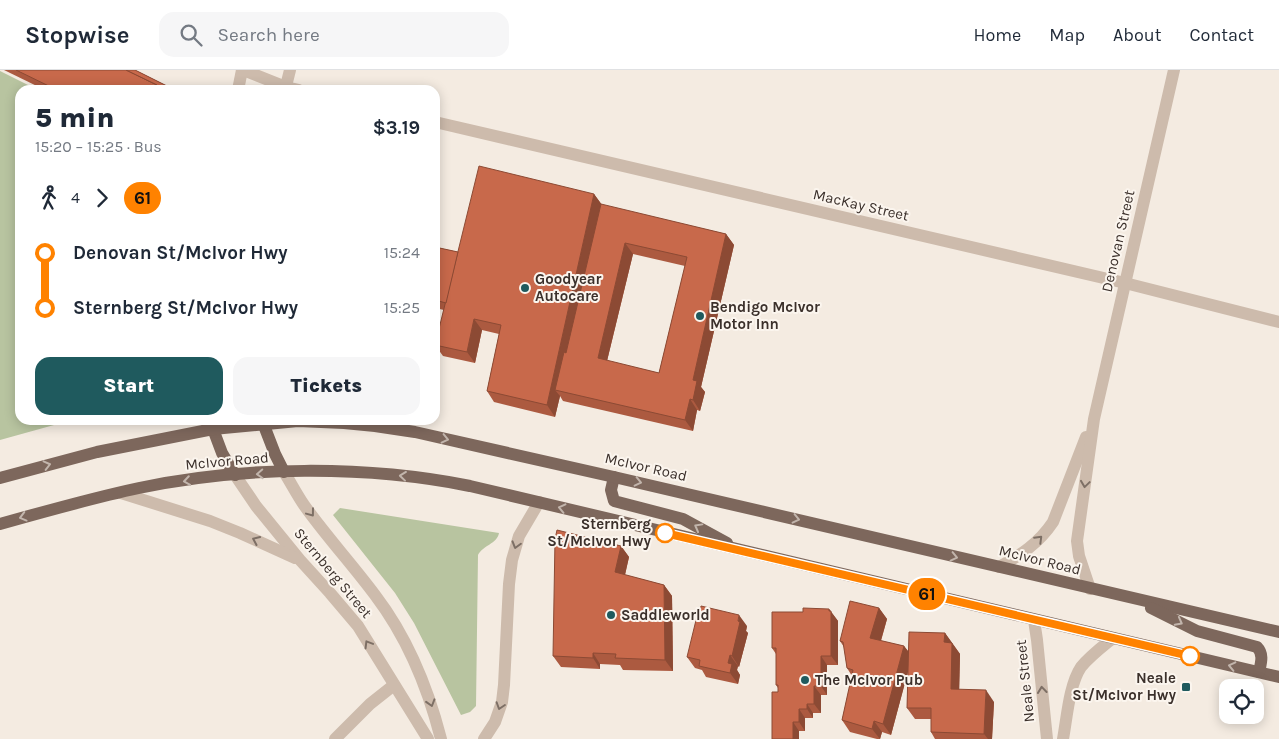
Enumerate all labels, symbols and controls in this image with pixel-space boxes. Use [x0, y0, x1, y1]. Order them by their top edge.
search box [159, 12, 509, 57]
text: Stopwise [25, 21, 129, 49]
icon: search [177, 21, 205, 49]
text: Search here [217, 24, 320, 46]
text: Home [973, 24, 1021, 46]
text: Map [1049, 24, 1085, 46]
text: About [1113, 24, 1162, 46]
text: Contact [1190, 24, 1254, 46]
text: 5 min [35, 101, 114, 134]
text: $3.19 [373, 117, 420, 139]
text: 15:20 – 15:25 · Bus [35, 137, 162, 156]
icon: walk [35, 184, 63, 212]
icon: forward [88, 184, 116, 212]
street label: MacKay Street [811, 185, 911, 225]
text: 61 [134, 187, 151, 209]
text: 4 [71, 188, 80, 207]
street label: Denovan Street [1097, 188, 1139, 294]
text: Denovan St/McIvor Hwy [73, 242, 288, 264]
text: 15:24 [384, 243, 420, 262]
place label: Goodyear Autocare [535, 270, 602, 305]
marker: Goodyear Autocare [519, 282, 531, 294]
text: Sternberg St/McIvor Hwy [73, 297, 298, 319]
text: 15:25 [384, 298, 420, 317]
place label: Bendigo McIvor Motor Inn [710, 298, 820, 333]
marker: Bendigo McIvor Motor Inn [694, 310, 706, 322]
button: Start [35, 357, 223, 415]
button: Tickets [233, 357, 420, 415]
one-way arrow [441, 433, 450, 444]
street label: McIvor Road [184, 448, 270, 474]
street label: McIvor Road [603, 449, 689, 485]
one-way arrow [42, 460, 51, 470]
one-way arrow [255, 468, 263, 479]
one-way arrow [399, 470, 407, 481]
one-way arrow [182, 475, 191, 485]
one-way arrow [634, 476, 643, 487]
one-way arrow [1080, 480, 1090, 488]
one-way arrow [558, 503, 567, 514]
one-way arrow [305, 507, 313, 516]
one-way arrow [19, 512, 27, 522]
one-way arrow [792, 513, 801, 524]
place label: Sternberg St/McIvor Hwy [547, 515, 651, 550]
marker: Sternberg St/McIvor Hwy [655, 523, 675, 543]
one-way arrow [694, 523, 703, 533]
street label: Sternberg Street [290, 524, 376, 622]
one-way arrow [252, 535, 261, 546]
one-way arrow [1033, 536, 1042, 545]
one-way arrow [511, 541, 522, 550]
street label: McIvor Road [997, 541, 1083, 579]
one-way arrow [950, 551, 959, 562]
line badge: 61 [904, 578, 950, 610]
text: 61 [918, 583, 936, 605]
place label: Saddleworld [621, 606, 710, 624]
marker: Saddleworld [605, 609, 617, 621]
one-way arrow [1174, 616, 1183, 626]
street label: Neale Street [1012, 638, 1038, 723]
one-way arrow [365, 640, 375, 649]
unlabelled marker [1180, 646, 1200, 666]
one-way arrow [1227, 661, 1236, 671]
place label: Neale St/McIvor Hwy [1072, 669, 1176, 704]
place label: The McIvor Pub [815, 671, 923, 689]
marker: The McIvor Pub [799, 674, 811, 686]
map controls [1219, 679, 1264, 724]
button: locate [1219, 679, 1264, 724]
marker: Neale St/McIvor Hwy [1180, 681, 1192, 693]
one-way arrow [1037, 686, 1048, 694]
one-way arrow [425, 699, 435, 707]
one-way arrow [495, 702, 505, 710]

